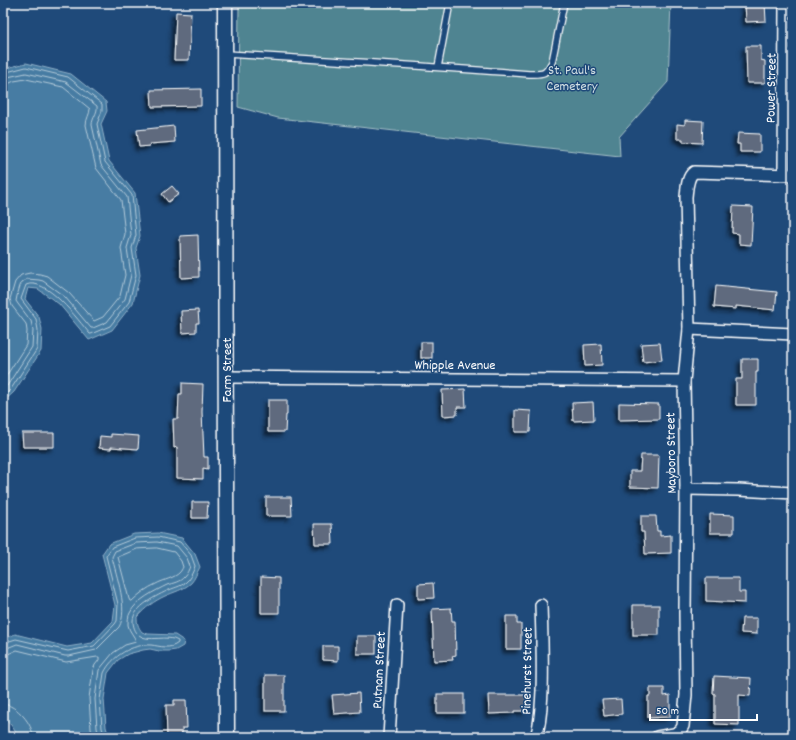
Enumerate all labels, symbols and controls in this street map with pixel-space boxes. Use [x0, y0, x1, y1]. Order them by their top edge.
street label: Power Street [761, 53, 783, 123]
park label: St. Paul's Cemetery [546, 61, 598, 97]
street label: Farm Street [218, 338, 238, 402]
street label: Whipple Avenue [415, 356, 495, 376]
street label: Mayboro Street [661, 412, 683, 494]
street label: Pinehurst Street [517, 627, 539, 715]
street label: Putnam Street [368, 631, 392, 709]
scale bar [650, 696, 757, 722]
text: 50 m [656, 703, 679, 720]

